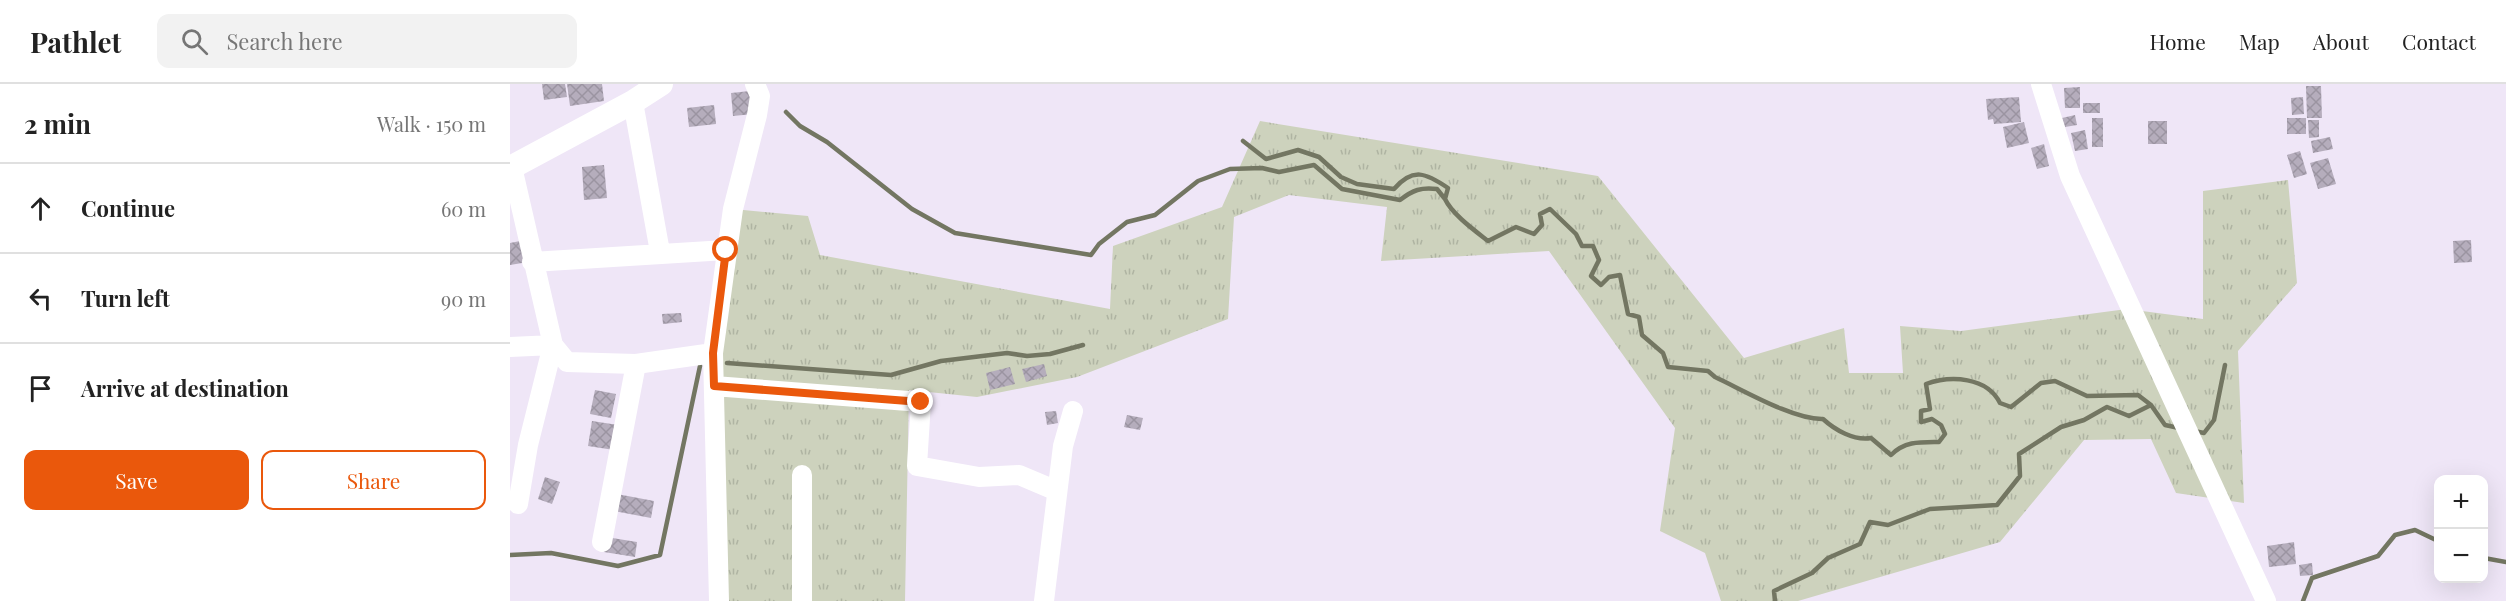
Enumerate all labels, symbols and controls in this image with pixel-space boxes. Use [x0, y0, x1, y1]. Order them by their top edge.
search box [157, 14, 577, 68]
text: Pathlet [30, 23, 121, 60]
icon: search [178, 25, 211, 58]
text: Search here [226, 26, 343, 56]
text: Home [2150, 27, 2206, 55]
text: Map [2239, 27, 2280, 55]
text: About [2313, 27, 2369, 55]
text: Contact [2402, 27, 2476, 55]
text: 2 min [24, 106, 91, 141]
text: Walk · 150 m [377, 110, 486, 137]
icon: ahead [24, 192, 57, 225]
text: Continue [81, 193, 175, 223]
text: 60 m [441, 195, 486, 222]
route start [712, 236, 738, 262]
icon: left [24, 282, 57, 315]
text: Turn left [81, 283, 170, 313]
text: 90 m [441, 285, 486, 312]
icon: arrive [24, 372, 57, 405]
text: Arrive at destination [81, 373, 289, 403]
route end [907, 388, 933, 414]
button: Save [24, 450, 249, 510]
button: Share [261, 450, 486, 510]
map controls [2434, 475, 2488, 583]
button: + [2434, 475, 2488, 529]
button: − [2434, 529, 2488, 583]

